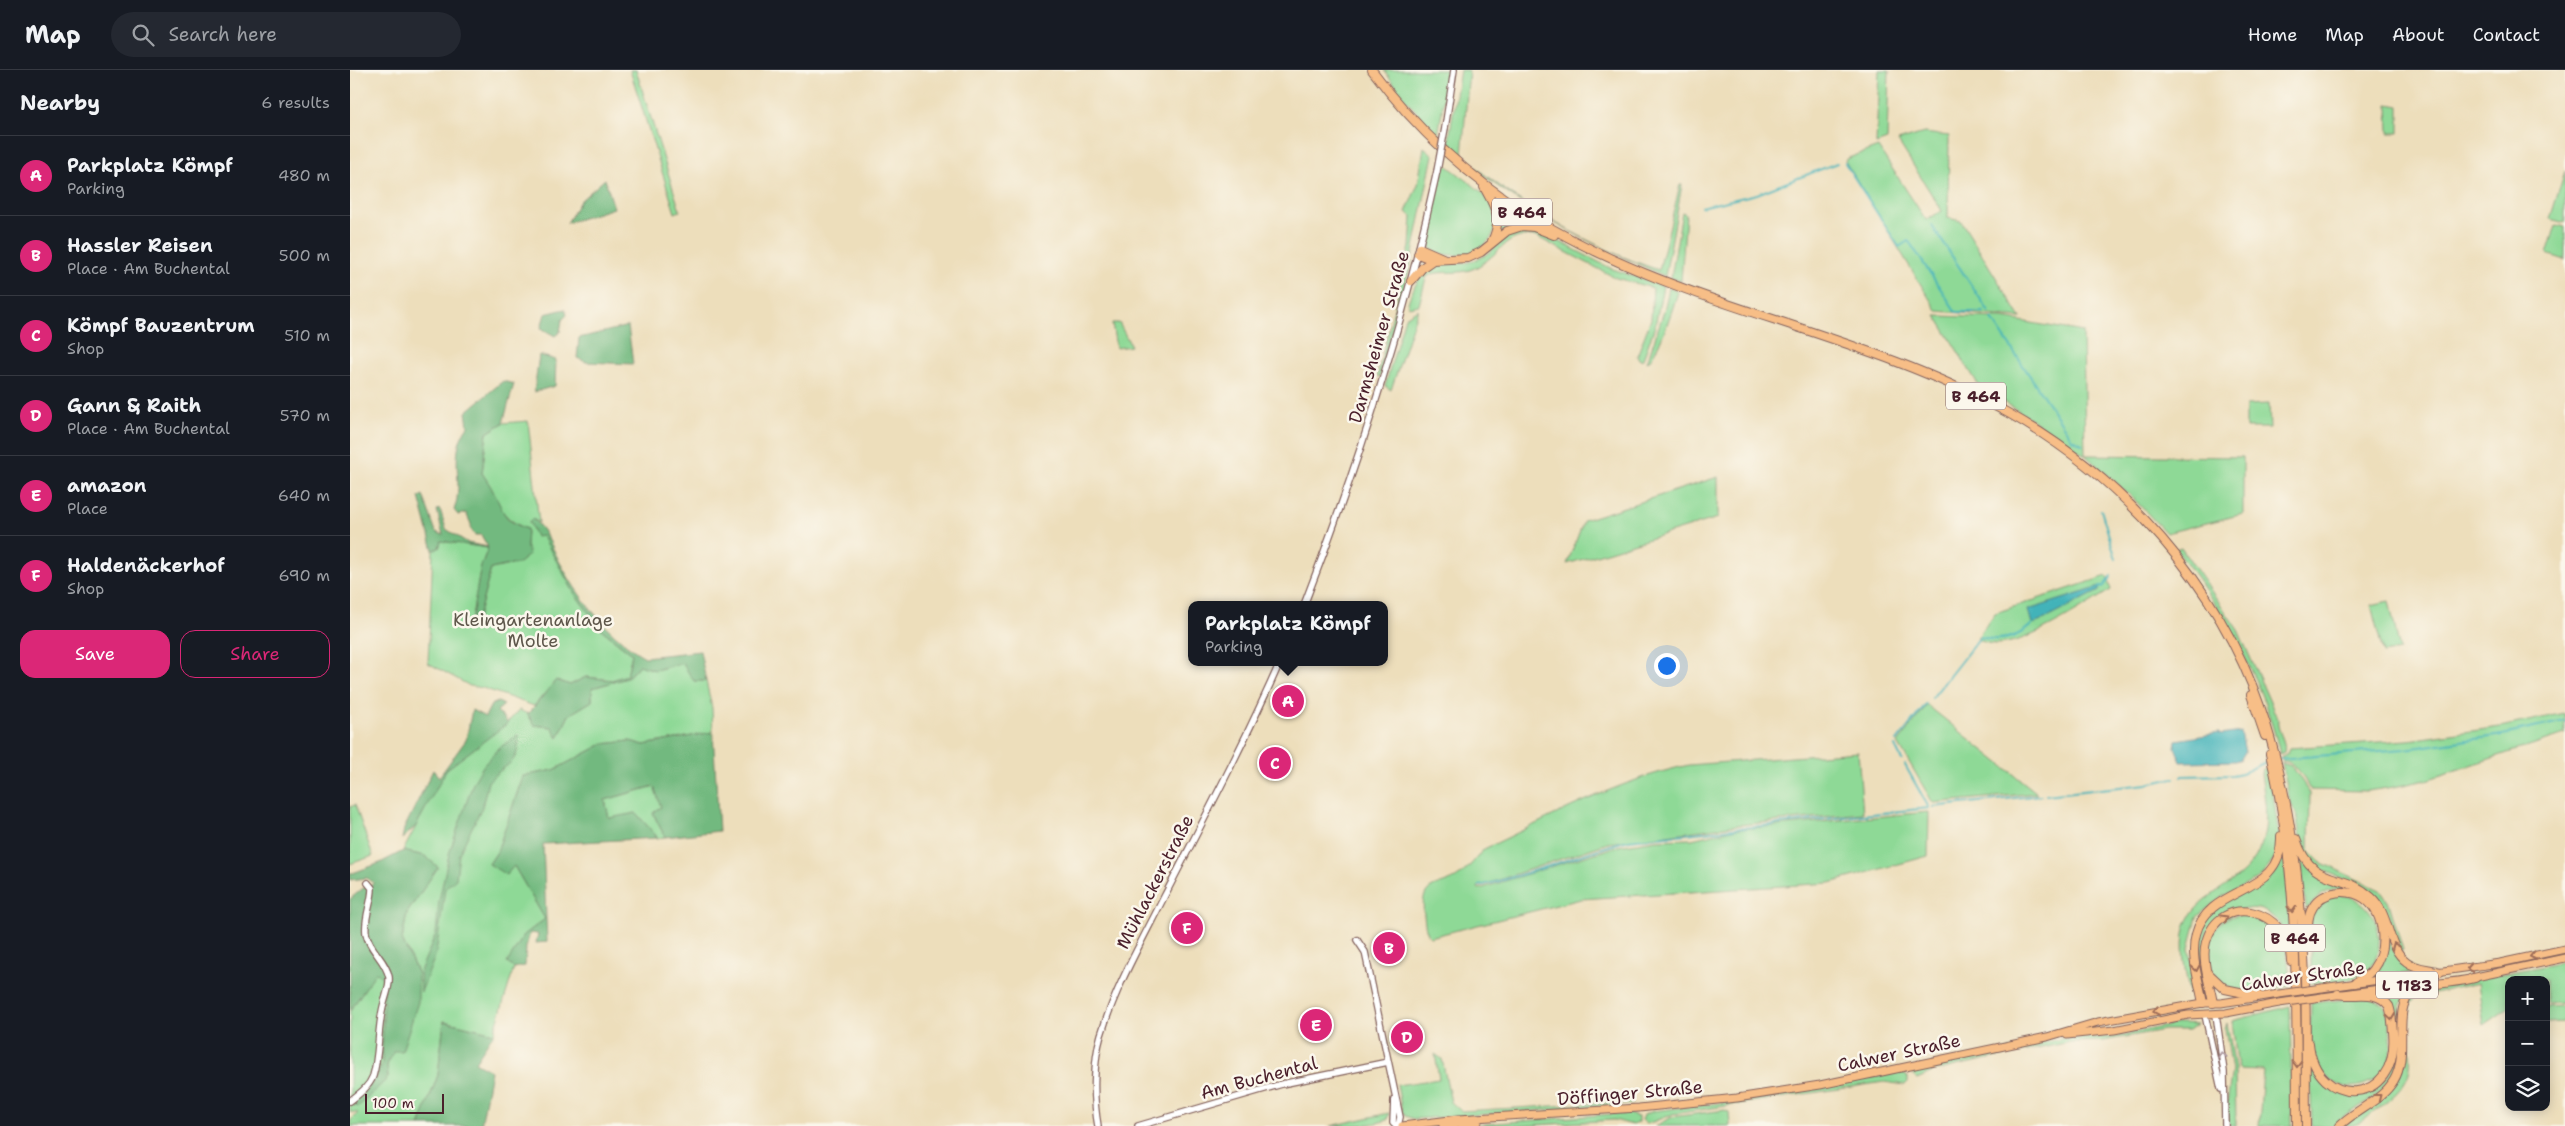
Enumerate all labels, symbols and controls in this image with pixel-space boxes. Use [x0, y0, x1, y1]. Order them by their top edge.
search box [111, 12, 461, 57]
text: Map [25, 19, 81, 51]
icon: search [129, 21, 157, 49]
text: Search here [169, 22, 277, 47]
text: Home [2248, 23, 2297, 47]
text: Map [2325, 23, 2364, 47]
text: About [2392, 23, 2445, 47]
text: Contact [2473, 23, 2540, 47]
text: Nearby [20, 89, 100, 117]
text: 6 results [261, 92, 330, 113]
text: Parkplatz Kömpf [67, 153, 233, 178]
text: A [30, 165, 42, 186]
text: 480 m [278, 165, 330, 186]
text: Parking [67, 178, 125, 199]
road number: B 464 [1492, 198, 1552, 226]
text: Hassler Reisen [67, 233, 213, 258]
text: B [31, 245, 41, 266]
text: 500 m [279, 245, 330, 266]
street label: Darmsheimer Straße [1343, 248, 1415, 426]
text: Place · Am Buchental [67, 258, 230, 279]
text: Kömpf Bauzentrum [67, 313, 255, 338]
text: C [31, 325, 41, 346]
text: 510 m [284, 325, 330, 346]
text: Shop [67, 338, 104, 359]
road number: B 464 [1946, 382, 2006, 410]
text: Gann & Raith [67, 393, 201, 418]
text: D [30, 405, 42, 426]
text: 570 m [280, 405, 330, 426]
text: Place · Am Buchental [67, 418, 230, 439]
text: amazon [67, 473, 146, 498]
text: E [31, 485, 41, 506]
text: 640 m [278, 485, 330, 506]
text: Place [67, 498, 108, 519]
text: Haldenäckerhof [67, 553, 225, 578]
text: F [31, 565, 41, 586]
text: 690 m [279, 565, 330, 586]
text: Shop [67, 578, 104, 599]
popup [1188, 601, 1388, 666]
park label: Kleingartenanlage Molte [453, 608, 613, 653]
text: Parkplatz Kömpf [1205, 611, 1371, 636]
button: Save [20, 630, 170, 678]
button: Share [180, 630, 330, 678]
text: Parking [1205, 636, 1263, 657]
your location [1654, 653, 1680, 679]
pin: A [1272, 682, 1304, 720]
pin: C [1259, 744, 1291, 782]
street label: Mühlackerstraße [1111, 811, 1199, 953]
one-way arrow [2287, 905, 2298, 913]
pin: F [1171, 909, 1203, 947]
one-way arrow [2220, 915, 2229, 925]
road number: B 464 [2265, 924, 2325, 951]
pin: B [1373, 929, 1405, 967]
one-way arrow [2391, 942, 2401, 951]
one-way arrow [2528, 950, 2537, 961]
street label: Calwer Straße [2239, 955, 2367, 997]
one-way arrow [2465, 962, 2474, 972]
one-way arrow [2191, 964, 2201, 973]
road number: L 1183 [2376, 972, 2438, 998]
map controls [2505, 976, 2550, 1111]
button: + [2505, 976, 2550, 1021]
pin: E [1300, 1006, 1332, 1044]
one-way arrow [2151, 1006, 2160, 1016]
one-way arrow [2385, 1013, 2396, 1021]
pin: D [1391, 1018, 1423, 1056]
button: − [2505, 1021, 2550, 1066]
street label: Calwer Straße [1835, 1028, 1963, 1078]
street label: Am Buchental [1198, 1051, 1321, 1105]
one-way arrow [2217, 1051, 2228, 1059]
one-way arrow [2292, 1060, 2302, 1068]
button: layers [2505, 1066, 2550, 1111]
street label: Döffinger Straße [1556, 1075, 1704, 1111]
scale bar [365, 1091, 444, 1114]
text: 100 m [372, 1094, 414, 1112]
one-way arrow [2372, 1094, 2382, 1103]

